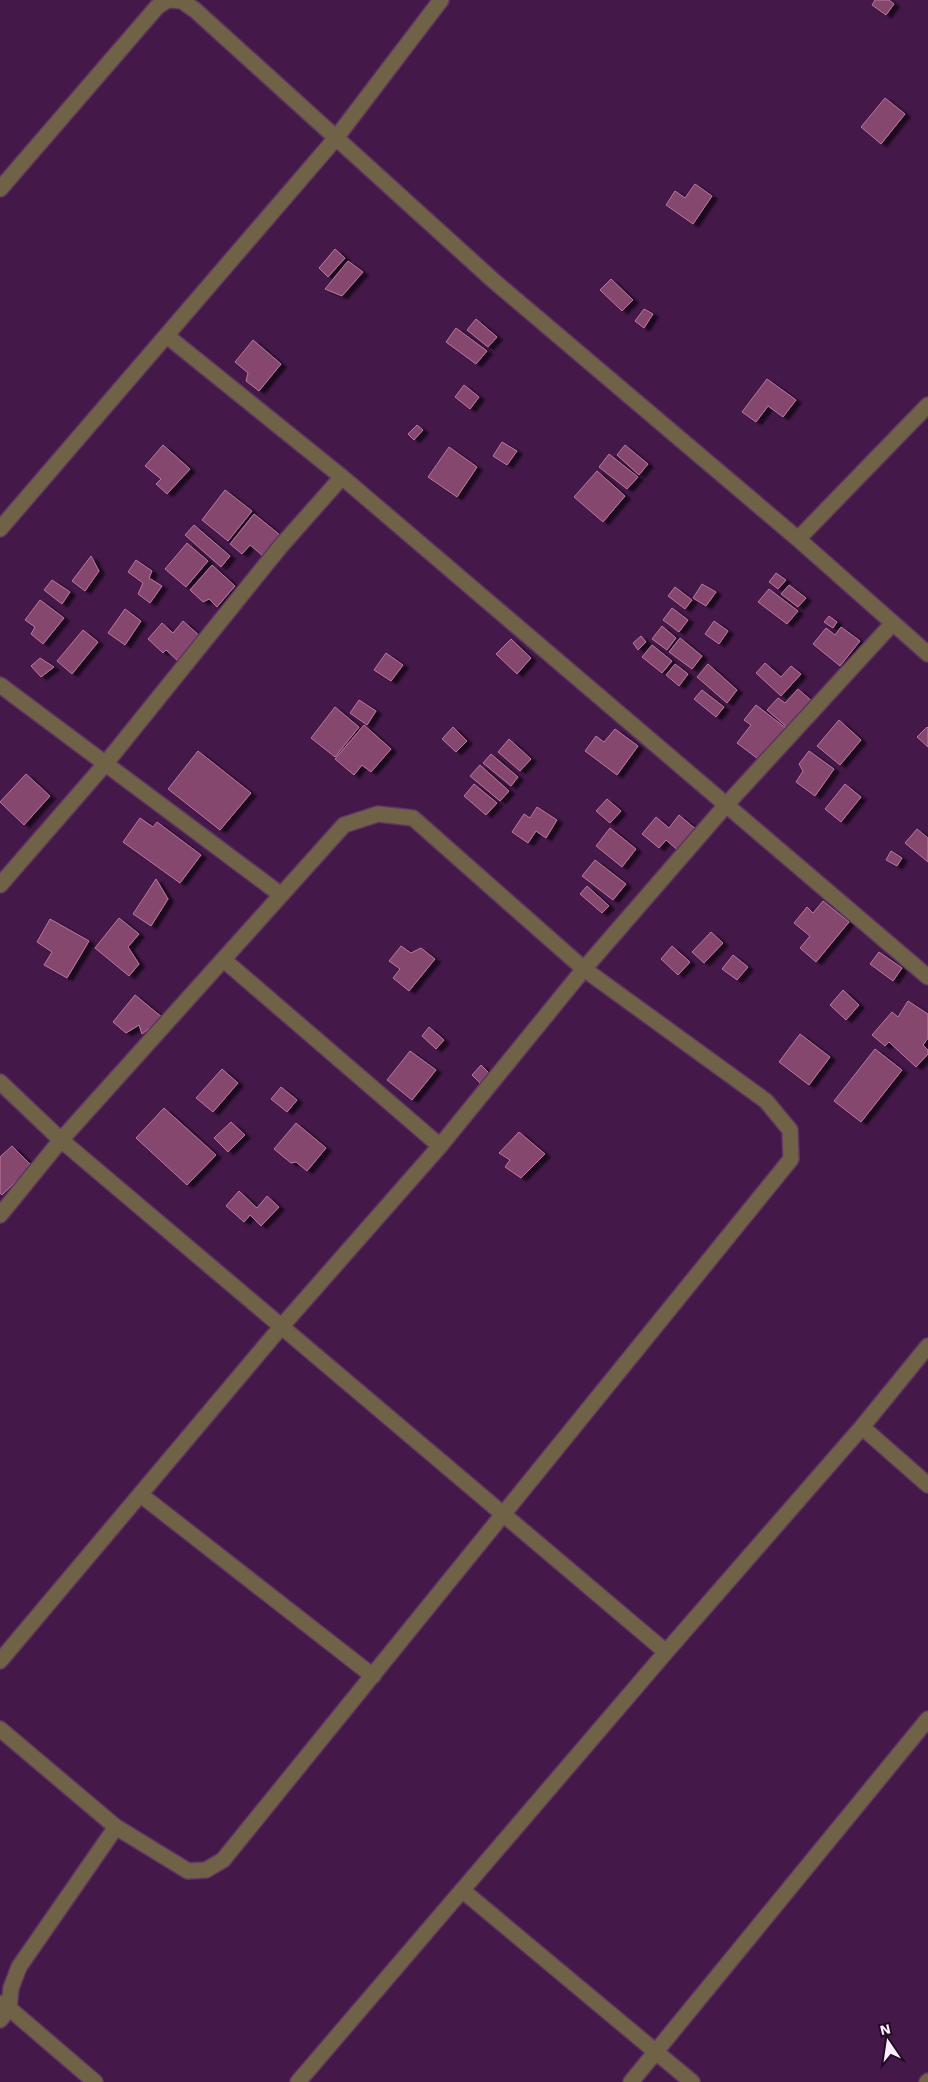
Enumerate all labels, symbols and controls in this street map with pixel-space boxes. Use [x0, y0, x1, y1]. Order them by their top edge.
north arrow [863, 2017, 913, 2067]
text: N [878, 2020, 892, 2038]

